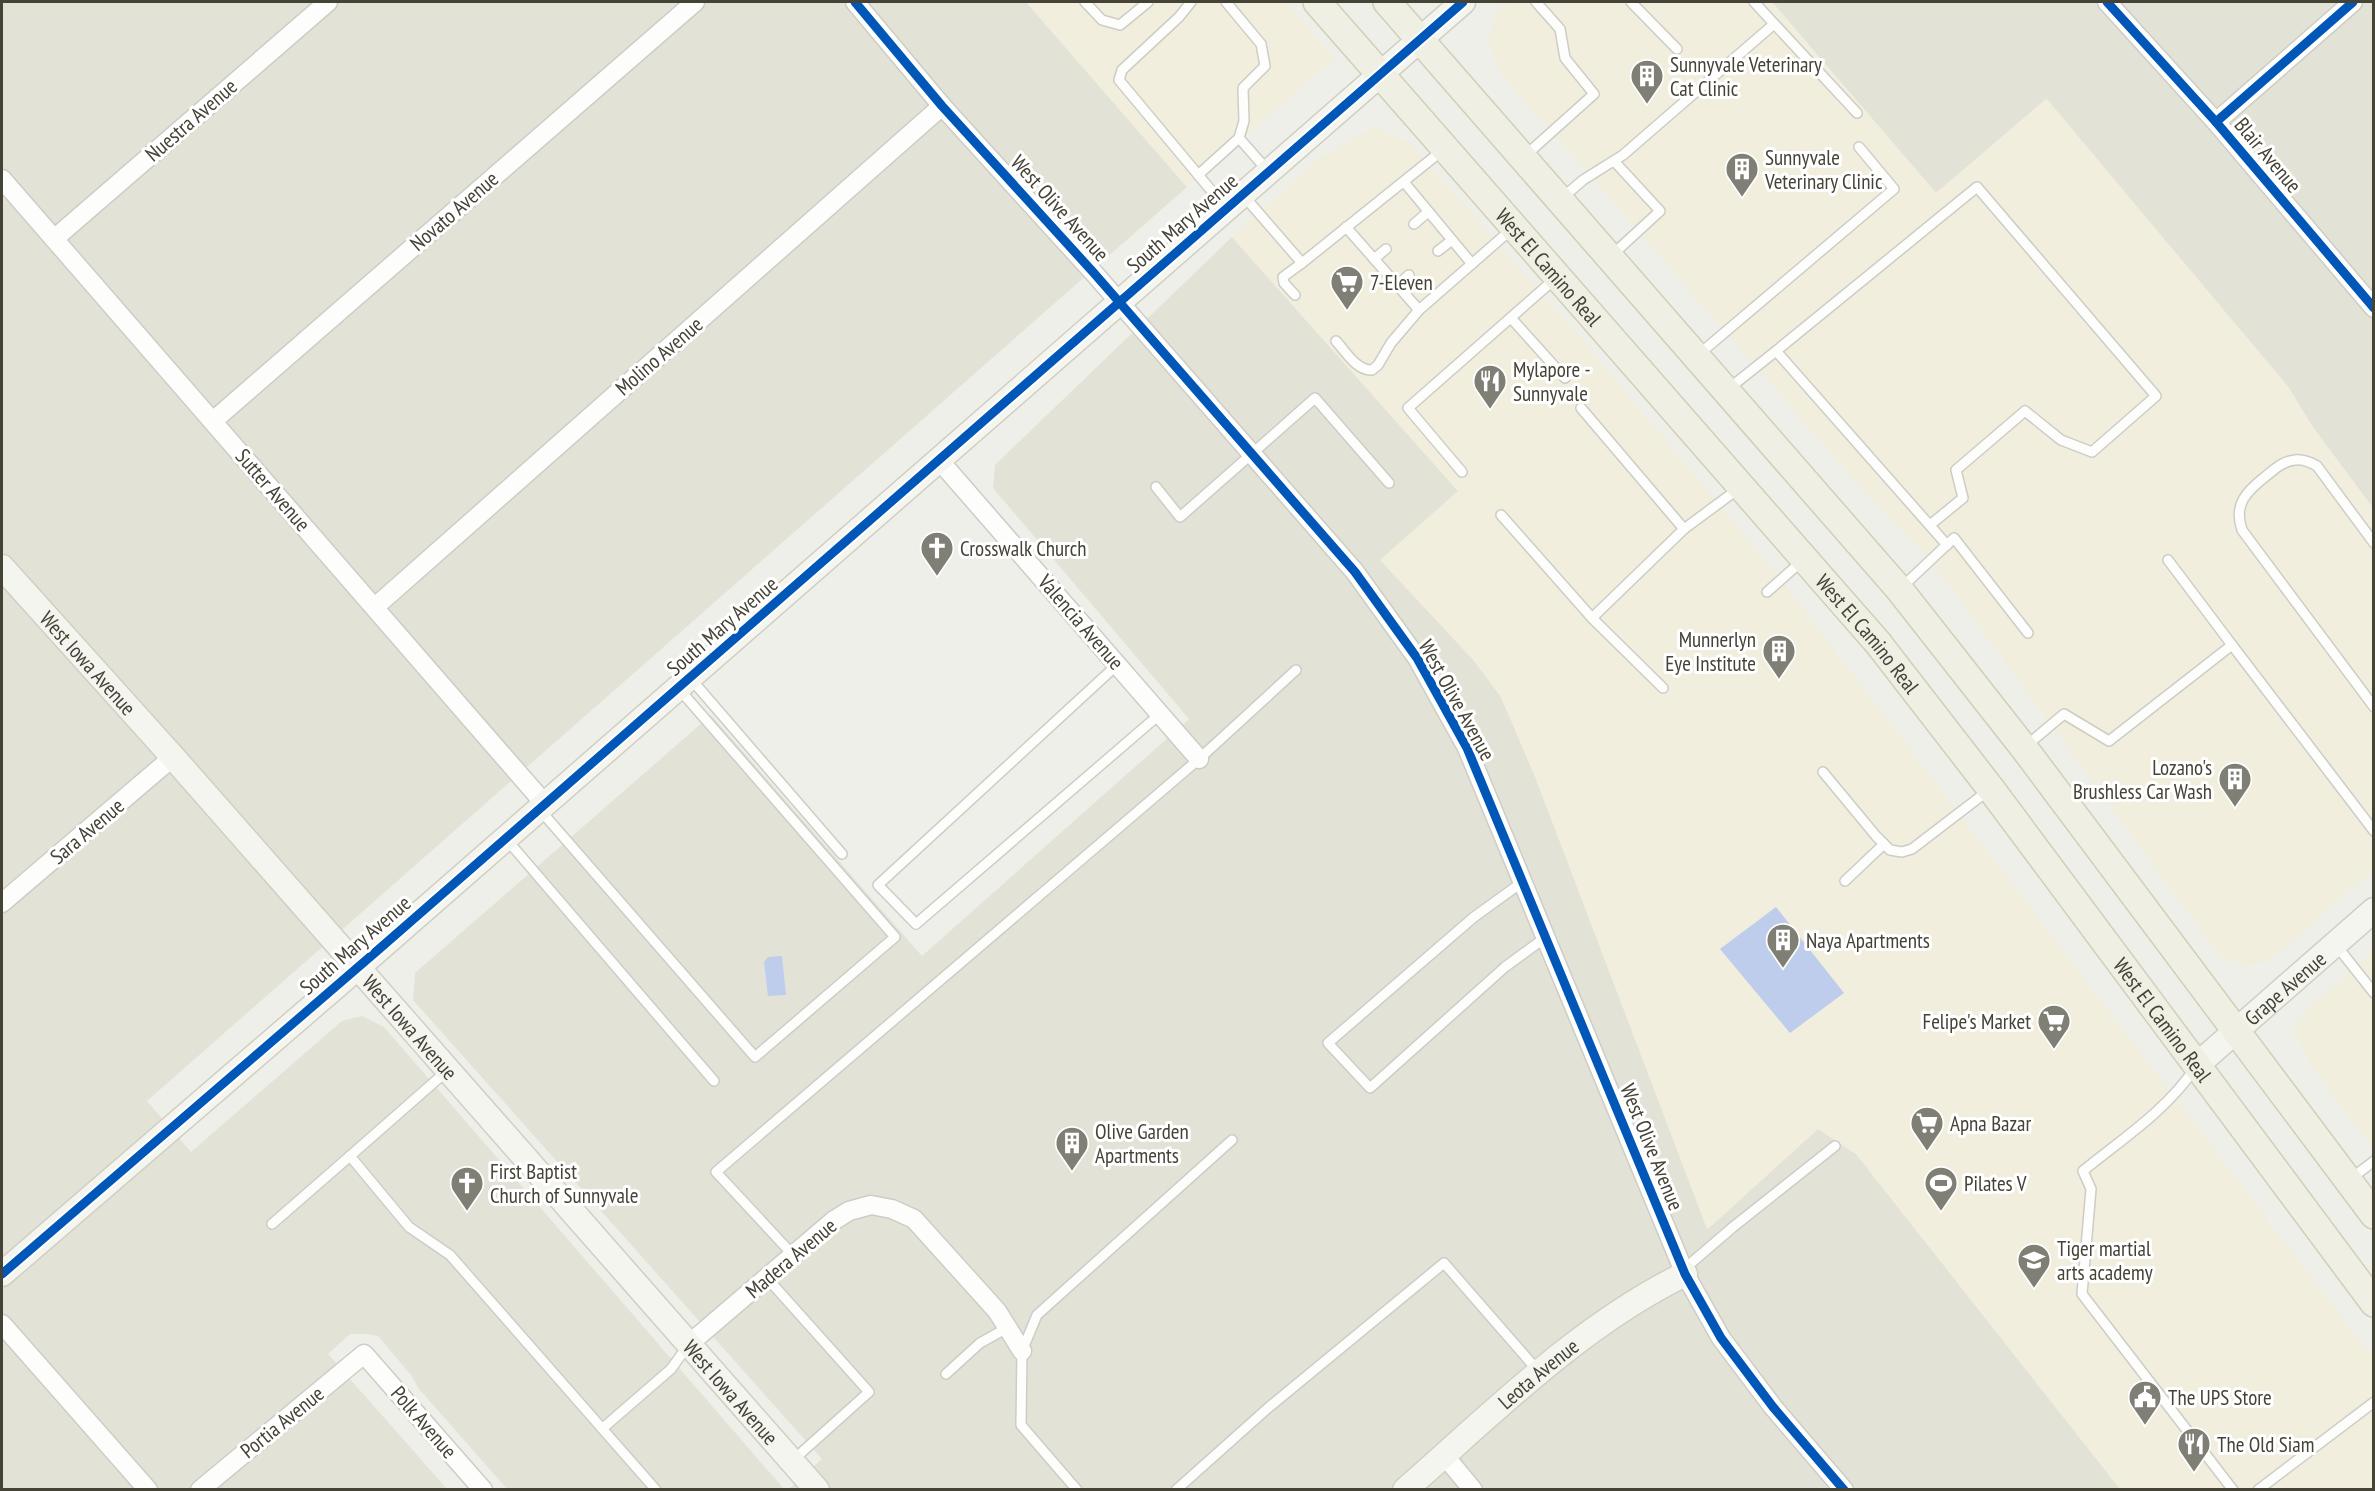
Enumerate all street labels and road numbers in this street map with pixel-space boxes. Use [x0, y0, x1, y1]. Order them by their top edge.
street label: Nuestra Avenue [139, 73, 243, 167]
street label: Blair Avenue [2229, 112, 2307, 198]
street label: West Olive Avenue [1005, 149, 1115, 267]
street label: Novato Avenue [404, 165, 504, 257]
street label: South Mary Avenue [1121, 167, 1243, 279]
street label: West El Camino Real [1490, 202, 1608, 331]
street label: Molino Avenue [610, 311, 708, 401]
street label: Sutter Avenue [230, 443, 316, 537]
street label: Valencia Avenue [1032, 568, 1130, 675]
street label: West El Camino Real [1810, 568, 1926, 699]
street label: South Mary Avenue [661, 570, 783, 682]
street label: West Iowa Avenue [34, 605, 142, 721]
street label: West Olive Avenue [1413, 635, 1501, 765]
street label: Sara Avenue [44, 792, 130, 870]
street label: South Mary Avenue [294, 889, 416, 1001]
street label: Grape Avenue [2239, 945, 2331, 1031]
street label: West El Camino Real [2108, 952, 2218, 1087]
street label: West Iowa Avenue [357, 969, 464, 1085]
street label: West Olive Avenue [1614, 1080, 1690, 1214]
street label: Madera Avenue [740, 1212, 842, 1304]
street label: Leota Avenue [1492, 1332, 1584, 1415]
street label: West Iowa Avenue [678, 1334, 784, 1450]
street label: Portia Avenue [235, 1380, 329, 1464]
street label: Polk Avenue [385, 1380, 463, 1464]

